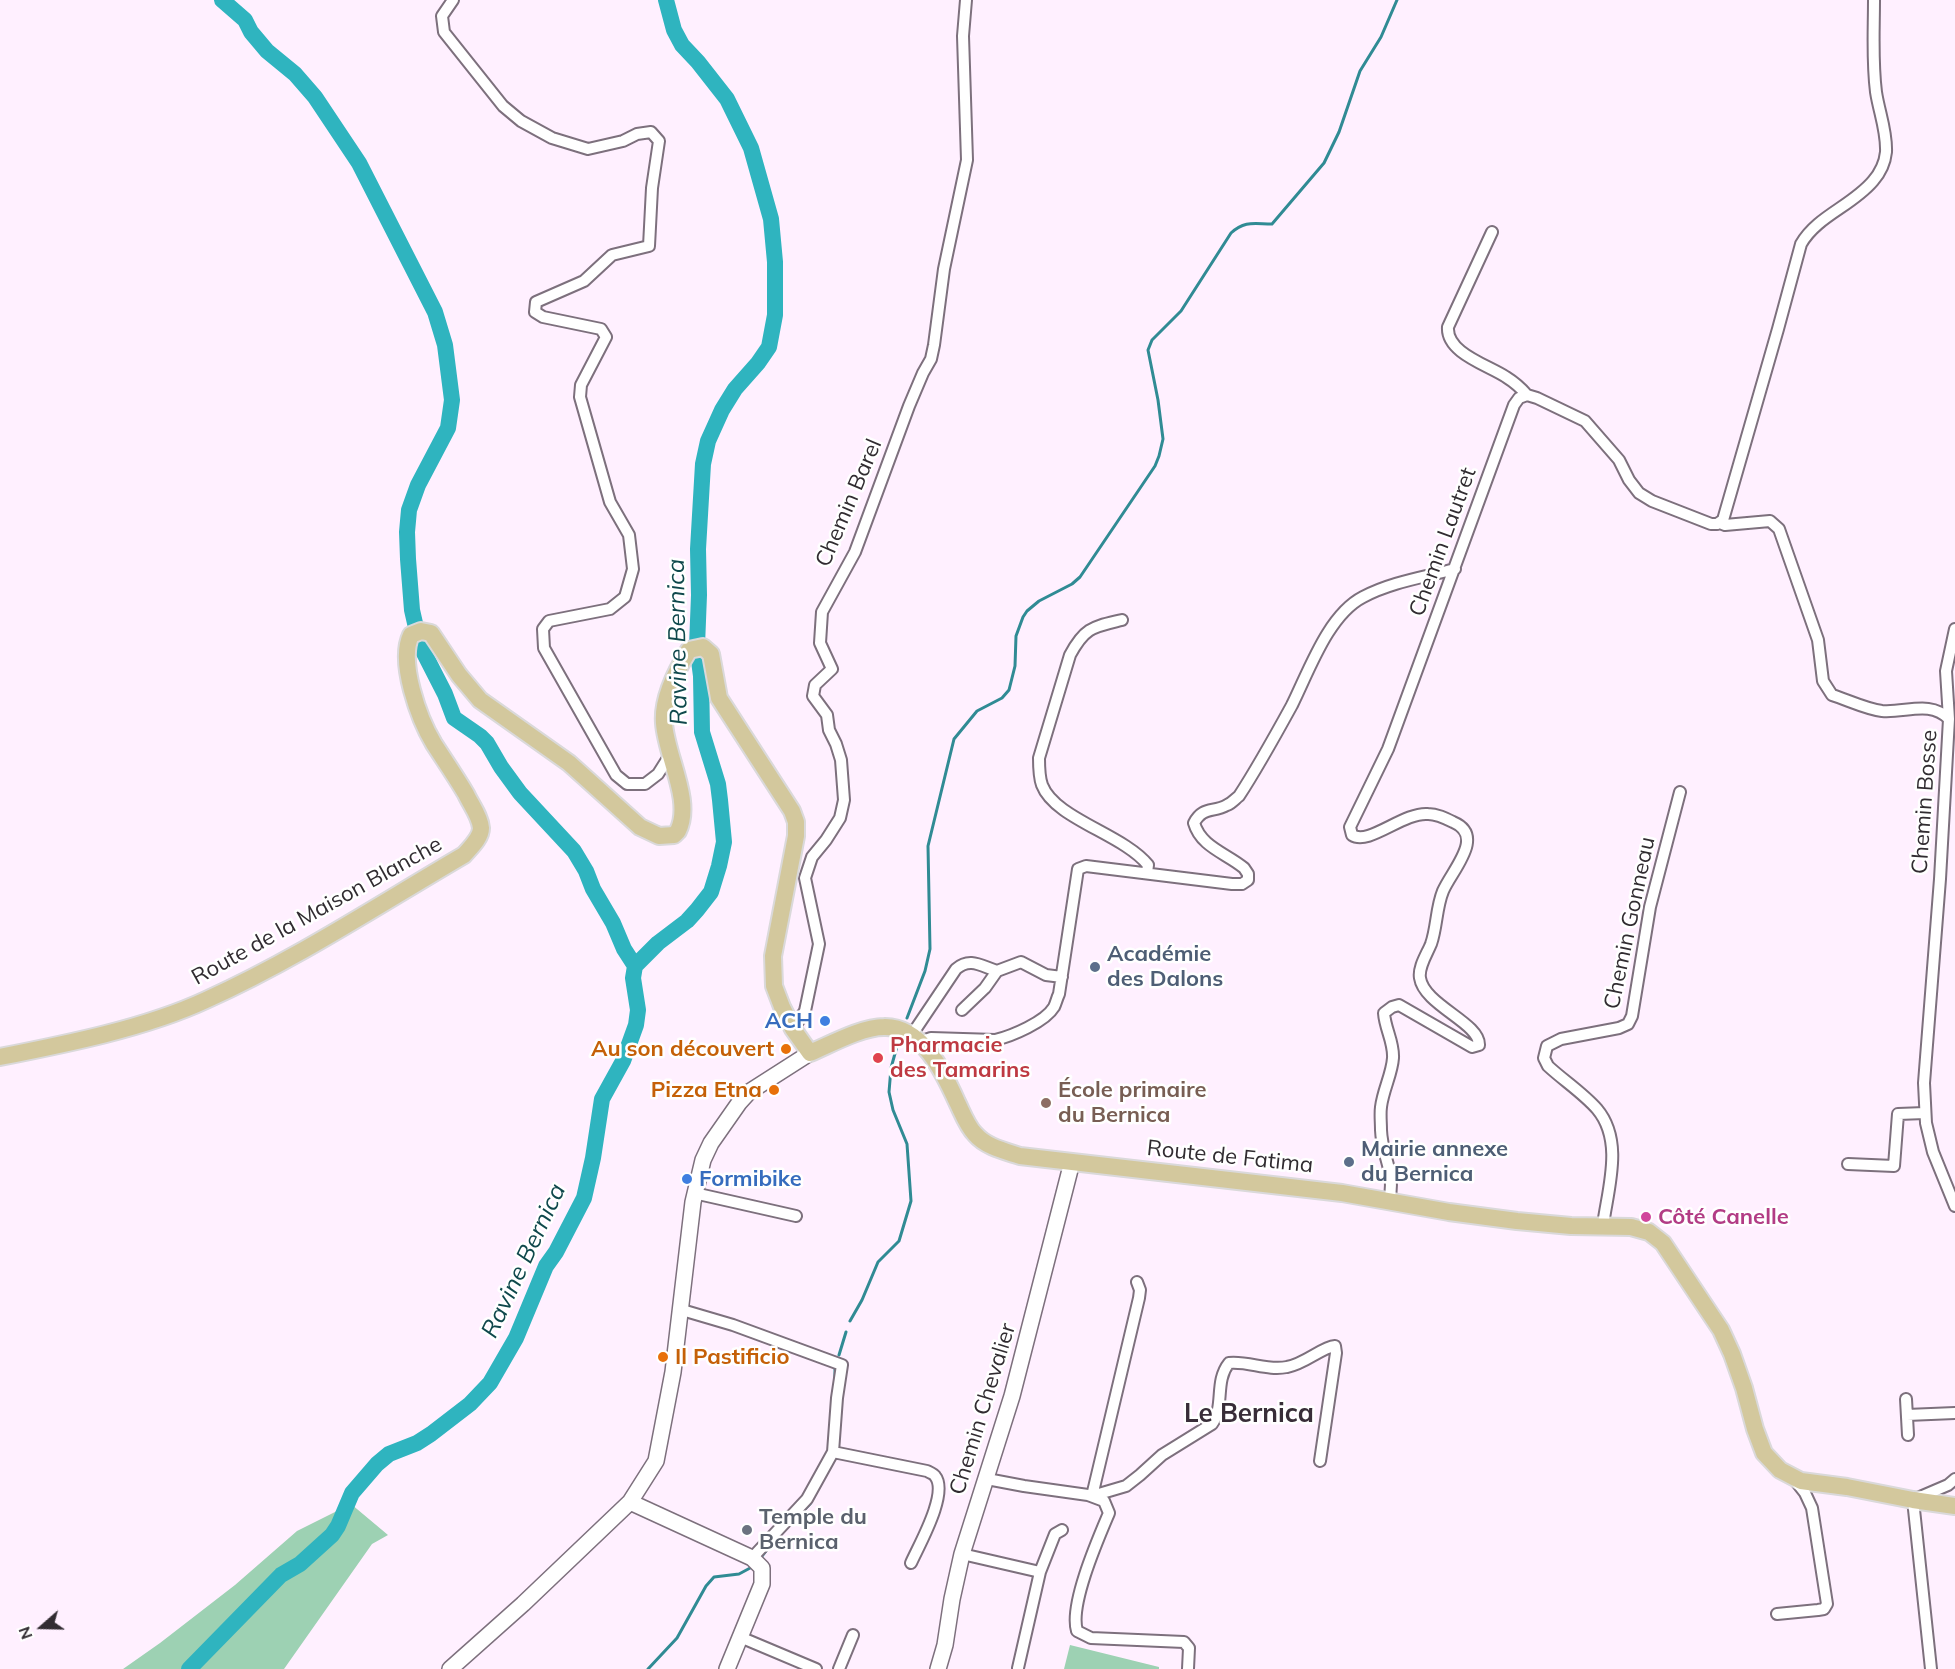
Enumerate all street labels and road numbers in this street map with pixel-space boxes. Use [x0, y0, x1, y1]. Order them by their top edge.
street label: Chemin Barel [810, 435, 888, 571]
street label: Chemin Lautret [1404, 464, 1482, 620]
street label: Chemin Bosse [1907, 729, 1943, 875]
street label: Route de la Maison Blanche [187, 831, 447, 991]
street label: Chemin Gonneau [1599, 834, 1661, 1012]
street label: Route de Fatima [1146, 1135, 1314, 1179]
street label: Chemin Chevalier [944, 1320, 1022, 1498]

